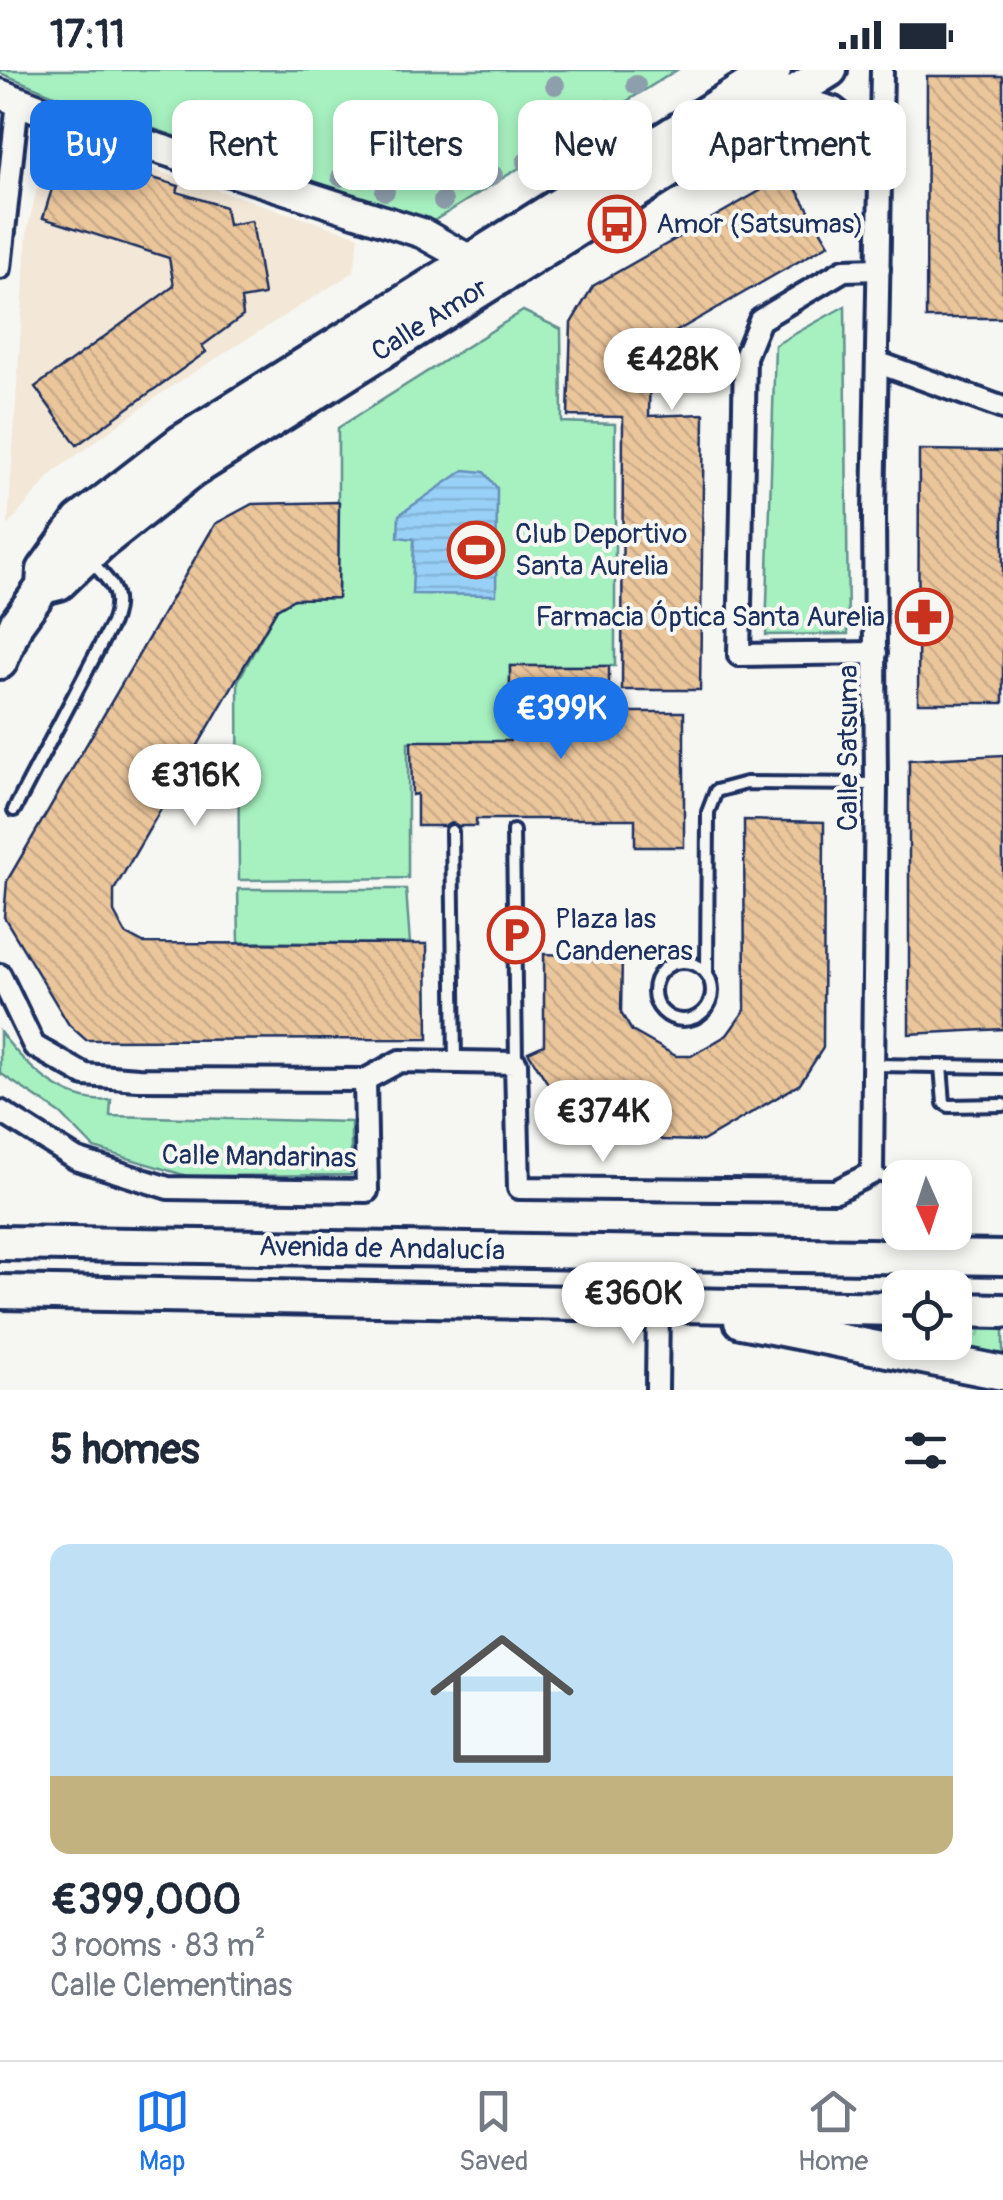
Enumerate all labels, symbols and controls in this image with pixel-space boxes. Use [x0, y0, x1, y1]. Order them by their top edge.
text: 17:11 [50, 11, 125, 59]
chip: Buy [30, 100, 152, 190]
chip: Rent [172, 100, 313, 190]
chip: Filters [333, 100, 498, 190]
chip: New [518, 100, 652, 190]
chip: Apartment [672, 100, 906, 190]
bus stop icon: Amor (Satsumas) [587, 194, 647, 254]
place label: Amor (Satsumas) [656, 207, 864, 242]
street label: Calle Amor [365, 270, 495, 370]
pin: €428K [602, 328, 742, 413]
text: €428K [626, 340, 719, 380]
place label: Club Deportivo Santa Aurelia [515, 517, 687, 584]
sports icon: Club Deportivo Santa Aurelia [446, 520, 506, 580]
pharmacy icon: Farmacia Óptica Santa Aurelia [894, 587, 954, 647]
place label: Farmacia Óptica Santa Aurelia [535, 600, 885, 635]
street label: Calle Satsuma [831, 665, 866, 831]
pin: €399K [491, 677, 631, 762]
text: €399K [515, 689, 607, 729]
pin: €316K [125, 744, 265, 829]
text: €316K [150, 756, 240, 796]
place label: Plaza las Candeneras [555, 902, 693, 969]
parking icon: Plaza las Candeneras [486, 905, 546, 965]
pin: €374K [533, 1080, 673, 1165]
text: €374K [556, 1092, 650, 1132]
street label: Calle Mandarinas [161, 1138, 357, 1176]
north arrow [882, 1160, 972, 1250]
map controls [882, 1160, 972, 1360]
street label: Avenida de Andalucía [258, 1229, 506, 1269]
pin: €360K [563, 1262, 703, 1347]
button: locate [882, 1270, 972, 1360]
text: €360K [584, 1274, 682, 1314]
icon: filters [898, 1423, 953, 1478]
text: 5 homes [50, 1424, 200, 1476]
icon: home [412, 1609, 592, 1789]
text: €399,000 [50, 1874, 241, 1926]
text: 3 rooms · 83 m² [50, 1926, 266, 1966]
text: Calle Clementinas [50, 1966, 292, 2006]
tab: Map [135, 2084, 190, 2179]
tab: Saved [459, 2084, 528, 2179]
tab: Home [798, 2084, 868, 2179]

